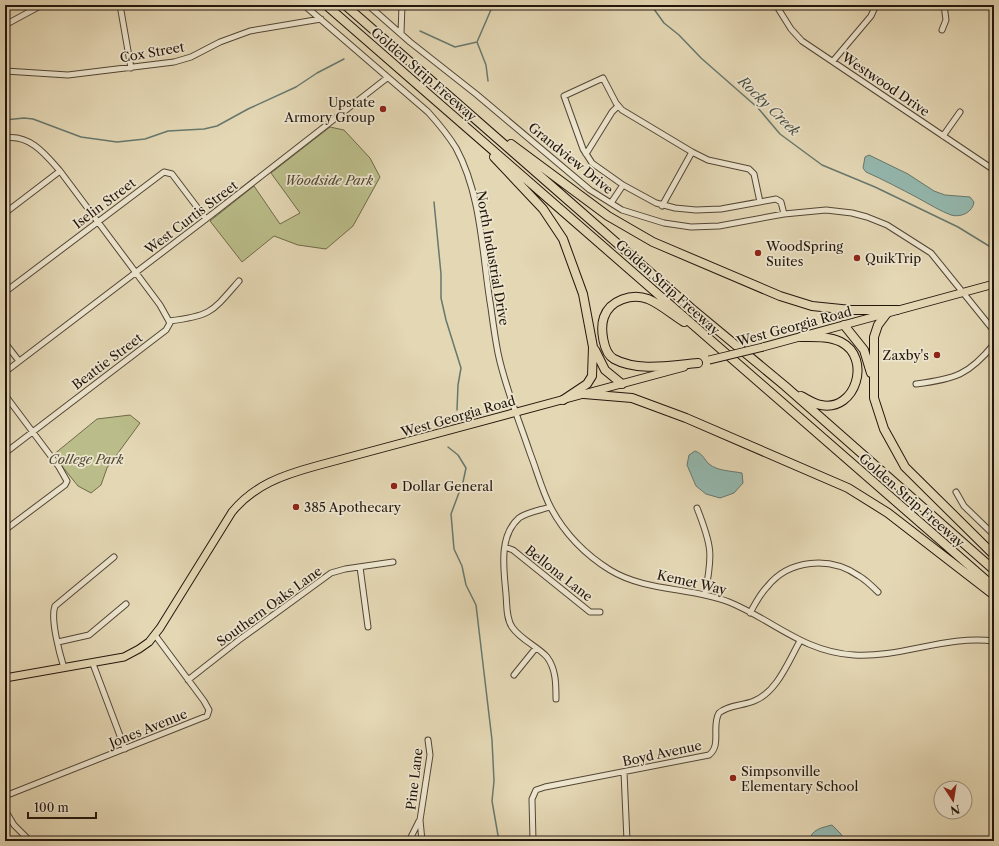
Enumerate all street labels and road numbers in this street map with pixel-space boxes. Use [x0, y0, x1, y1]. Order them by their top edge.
street label: Golden Strip Freeway [368, 24, 481, 125]
street label: Cox Street [118, 38, 186, 66]
street label: Westwood Drive [838, 48, 933, 119]
street label: Grandview Drive [525, 119, 617, 197]
street label: Iselin Street [70, 174, 139, 232]
street label: West Curtis Street [141, 177, 241, 258]
street label: North Industrial Drive [473, 189, 513, 327]
street label: Golden Strip Freeway [613, 236, 724, 338]
street label: West Georgia Road [734, 303, 853, 349]
street label: Beattie Street [69, 329, 146, 393]
street label: West Georgia Road [398, 392, 517, 440]
street label: Golden Strip Freeway [856, 450, 969, 551]
street label: Bellona Lane [522, 542, 596, 604]
street label: Southern Oaks Lane [213, 563, 325, 649]
street label: Kemet Way [656, 566, 729, 598]
street label: Jones Avenue [105, 705, 189, 752]
street label: Boyd Avenue [621, 737, 703, 769]
street label: Pine Lane [402, 747, 426, 811]

